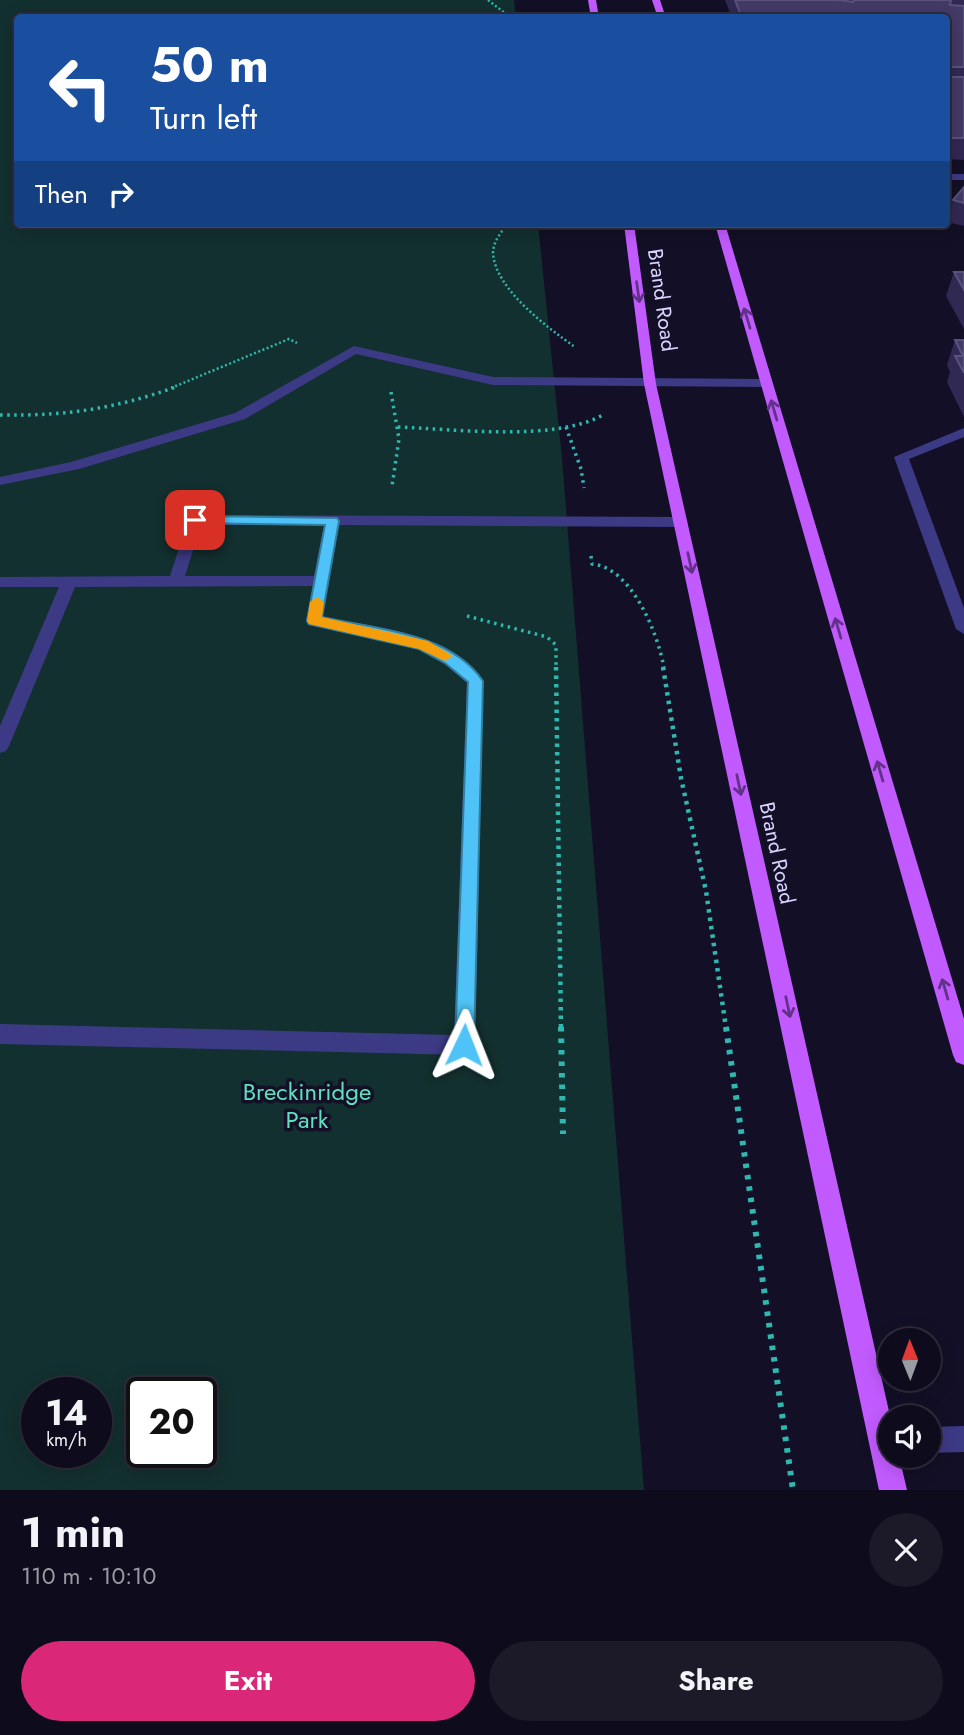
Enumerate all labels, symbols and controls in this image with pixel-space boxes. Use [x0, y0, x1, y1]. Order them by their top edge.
text: 50 m [150, 30, 269, 100]
icon: left [35, 42, 126, 133]
text: Turn left [150, 95, 257, 141]
text: Then [35, 175, 88, 213]
icon: right [102, 175, 140, 213]
street label: Brand Road [640, 247, 684, 353]
one-way arrow [632, 280, 645, 303]
one-way arrow [739, 307, 752, 329]
one-way arrow [766, 399, 779, 421]
pin [165, 490, 225, 550]
icon: arrive [176, 501, 214, 539]
one-way arrow [684, 551, 697, 574]
one-way arrow [831, 617, 844, 639]
one-way arrow [873, 760, 886, 782]
one-way arrow [733, 773, 746, 796]
street label: Brand Road [752, 799, 802, 907]
one-way arrow [937, 978, 950, 1000]
one-way arrow [782, 995, 795, 1018]
position arrow [427, 1008, 501, 1082]
park label: Breckinridge Park [243, 1074, 371, 1137]
north arrow [878, 1328, 942, 1391]
map controls [878, 1328, 941, 1468]
speed limit sign: 20 [126, 1377, 217, 1468]
text: 14 [45, 1388, 88, 1438]
button: sound [878, 1405, 941, 1468]
text: km/h [46, 1427, 87, 1453]
text: 1 min [21, 1502, 125, 1563]
button: close [869, 1513, 943, 1587]
text: 110 m · 10:10 [21, 1559, 156, 1593]
button: Exit [21, 1641, 475, 1721]
button: Share [489, 1641, 943, 1721]

